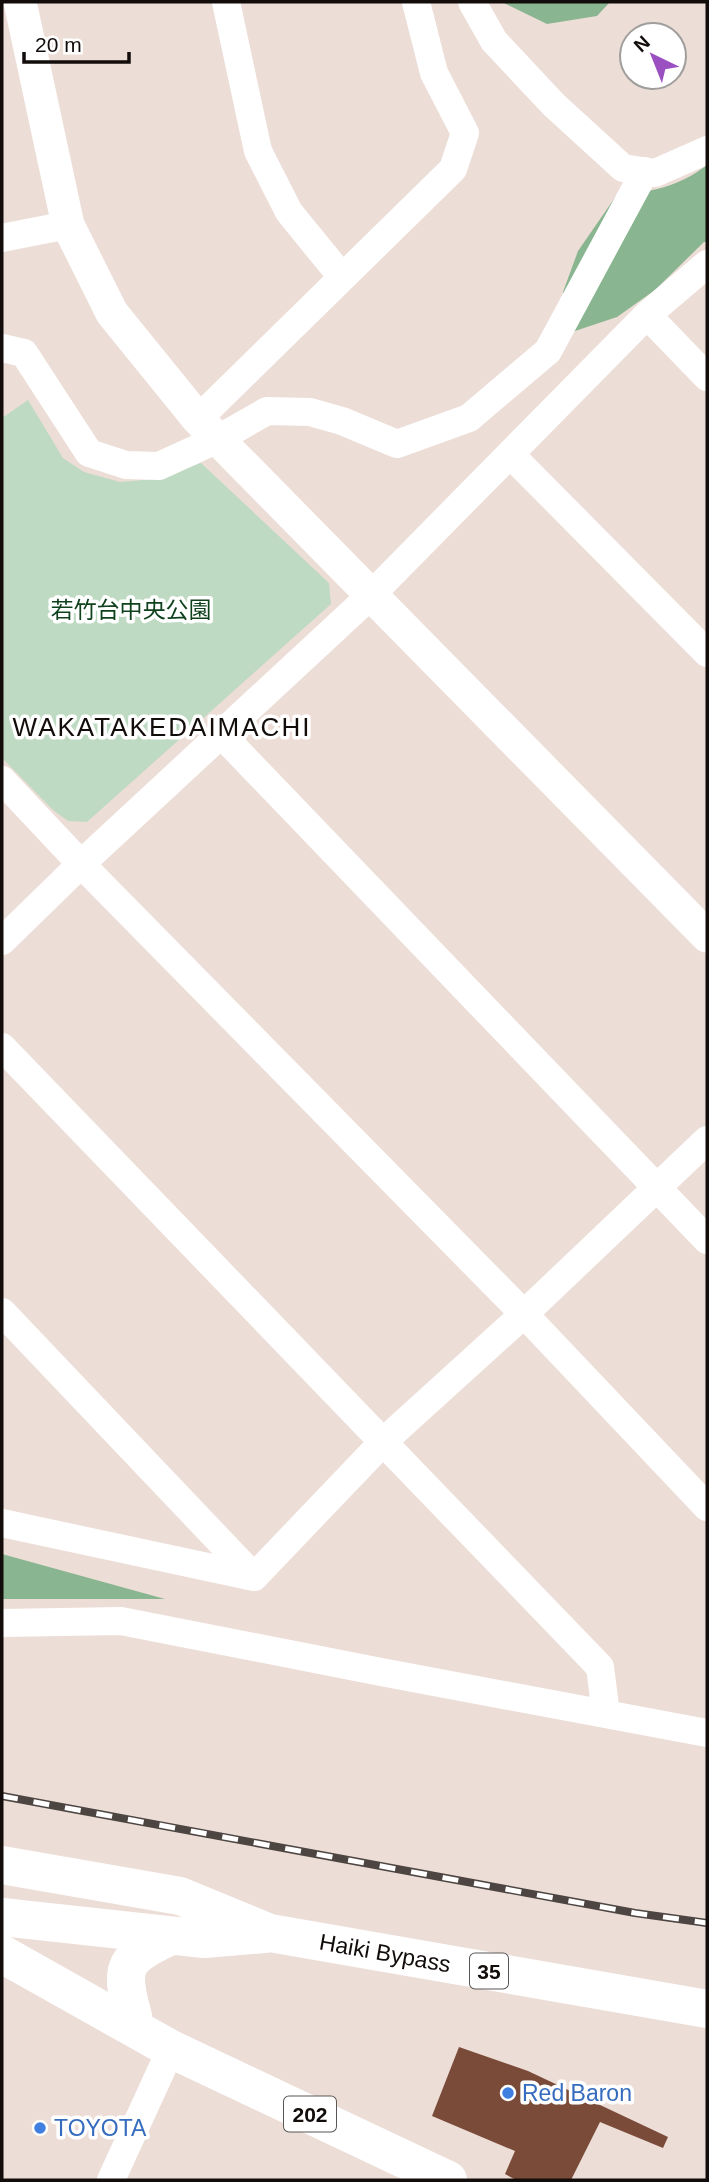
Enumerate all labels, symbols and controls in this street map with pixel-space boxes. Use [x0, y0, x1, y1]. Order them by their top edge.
scale bar [24, 21, 130, 65]
north arrow [618, 21, 688, 91]
text: N [630, 32, 654, 56]
text: 20 m [35, 33, 82, 56]
park label: 若竹台中央公園 [51, 597, 212, 623]
district label: WAKATAKEDAIMACHI [13, 712, 311, 742]
street label: Haiki Bypass [317, 1929, 453, 1977]
road number: 35 [470, 1954, 508, 1988]
place label: Red Baron [522, 2080, 632, 2106]
marker: Red Baron [500, 2085, 516, 2101]
road number: 202 [284, 2096, 336, 2132]
place label: TOYOTA [54, 2115, 147, 2141]
marker: TOYOTA [32, 2120, 48, 2136]

